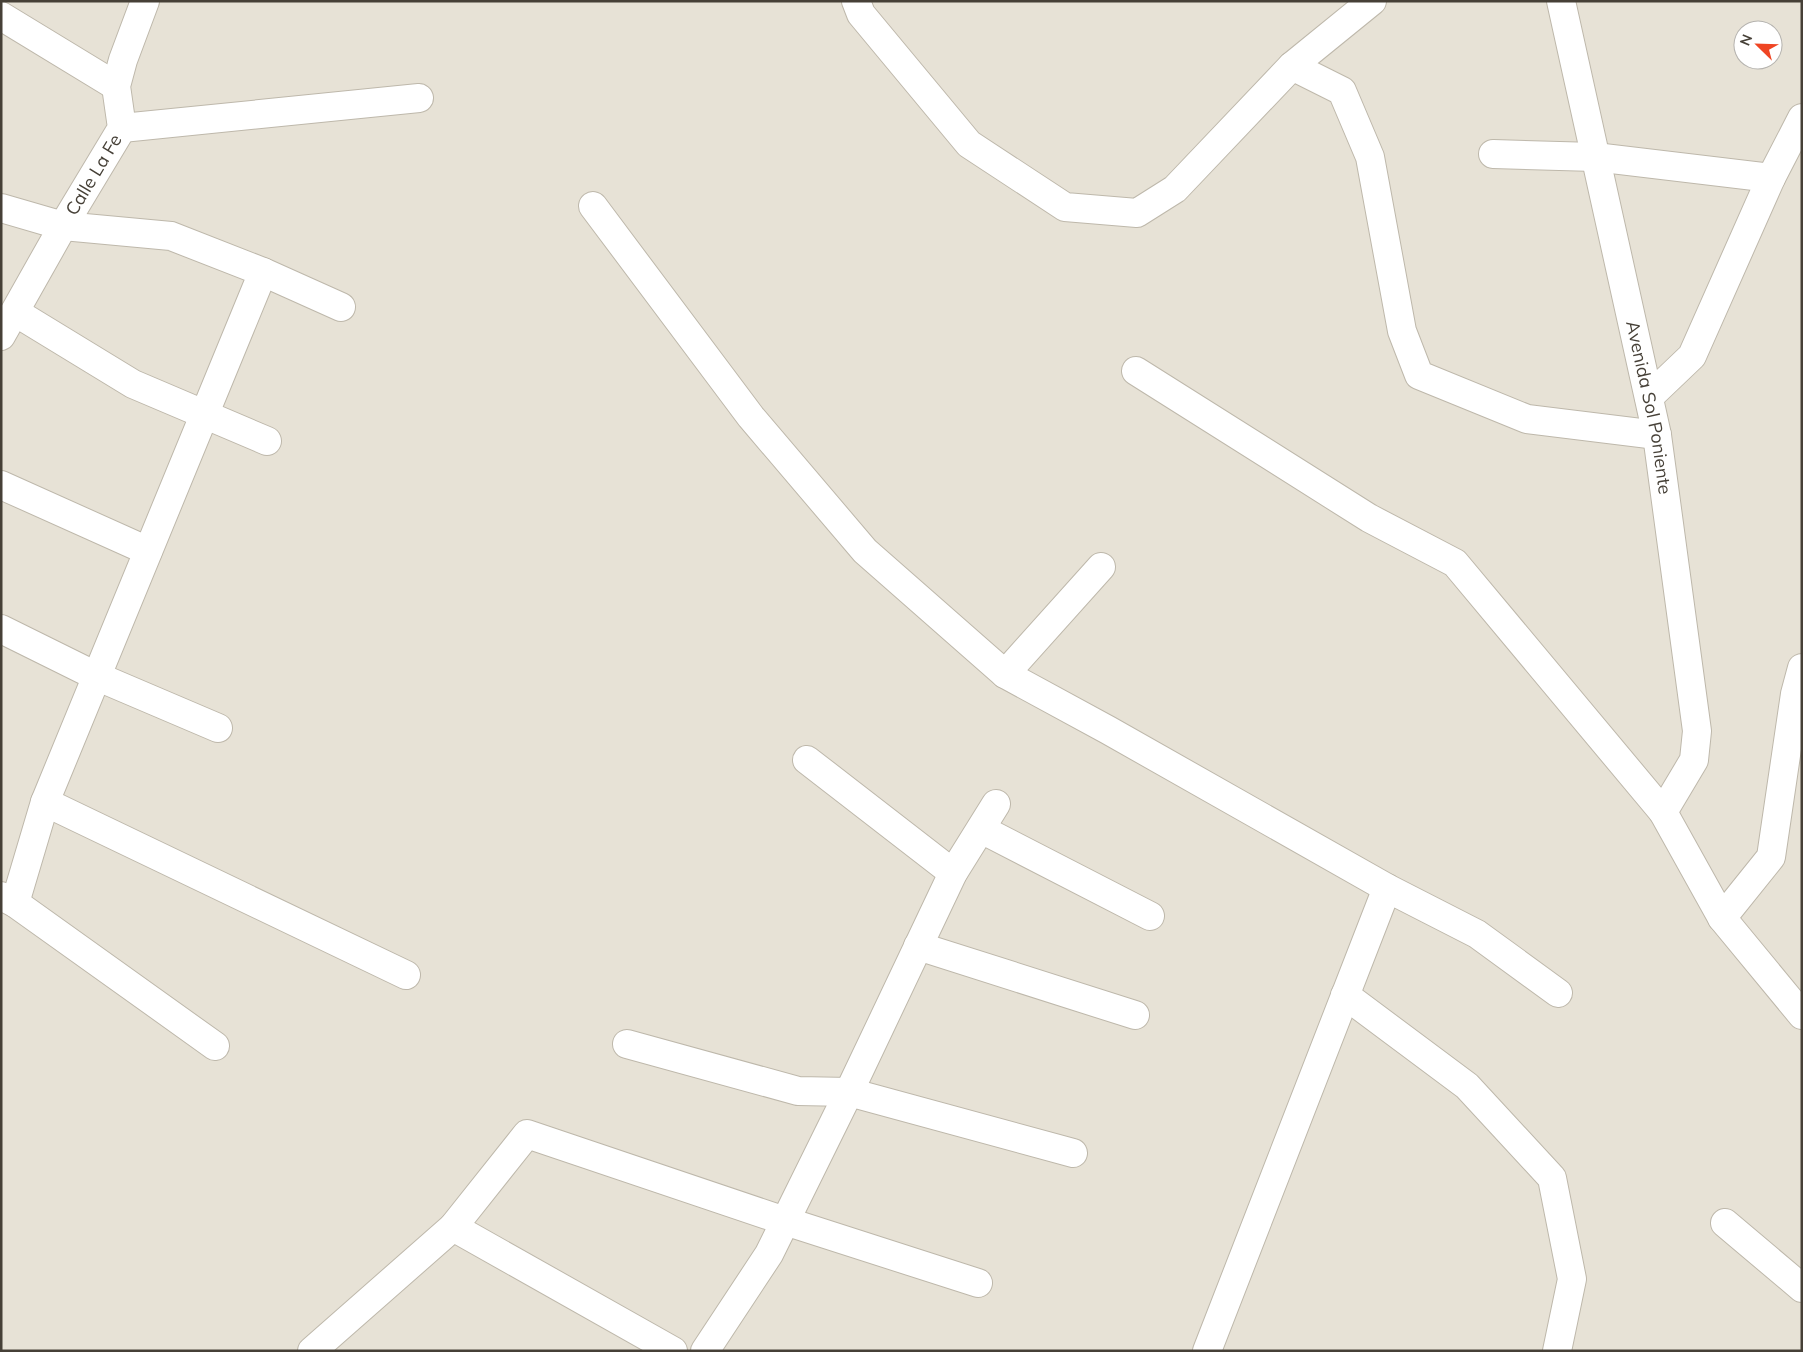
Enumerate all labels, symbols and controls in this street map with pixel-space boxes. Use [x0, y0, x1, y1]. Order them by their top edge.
north arrow [1733, 20, 1783, 70]
text: N [1736, 32, 1756, 48]
street label: Calle La Fe [60, 130, 127, 219]
street label: Avenida Sol Poniente [1621, 318, 1677, 496]

